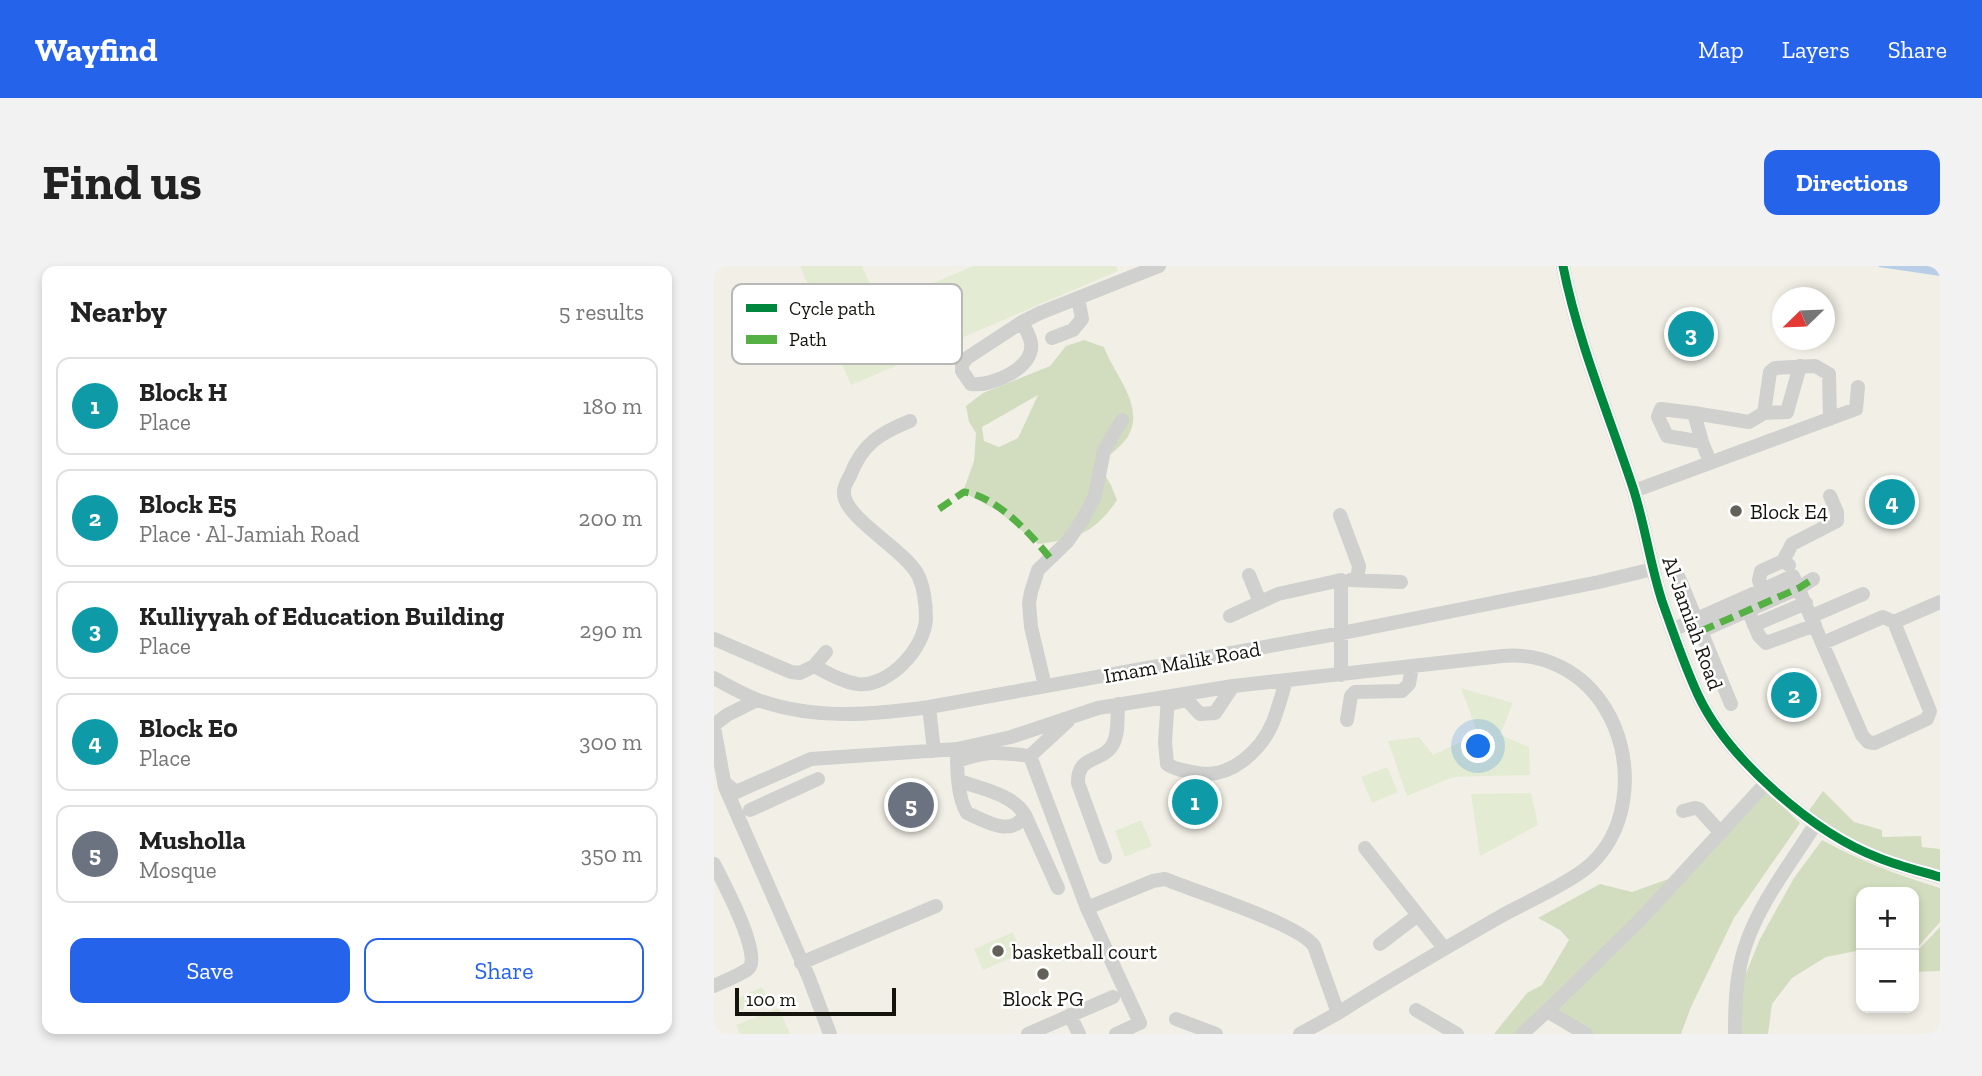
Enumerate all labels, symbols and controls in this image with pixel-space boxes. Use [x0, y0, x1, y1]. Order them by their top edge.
text: Wayfind [35, 30, 158, 69]
text: Map [1698, 35, 1744, 64]
text: Layers [1782, 35, 1850, 64]
text: Share [1888, 35, 1947, 64]
button: Directions [1764, 150, 1940, 215]
text: Find us [42, 153, 202, 212]
legend [732, 284, 962, 364]
north arrow [1772, 287, 1835, 350]
text: Nearby [70, 294, 167, 330]
text: Cycle path [789, 297, 875, 320]
text: 5 results [559, 298, 644, 326]
pin: 3 [1668, 308, 1714, 360]
text: Path [789, 328, 827, 351]
text: Block H [139, 376, 227, 408]
text: 1 [90, 392, 100, 420]
text: 180 m [582, 392, 642, 420]
text: Place [139, 408, 191, 436]
pin: 4 [1869, 476, 1915, 528]
text: Block E5 [139, 488, 237, 520]
place label: Block E4 [1750, 499, 1828, 524]
marker: Block E4 [1728, 503, 1744, 519]
text: 2 [89, 504, 101, 532]
text: 200 m [579, 504, 642, 532]
text: Place · Al-Jamiah Road [139, 520, 360, 548]
street label: Al-Jamiah Road [1657, 553, 1729, 694]
text: Kulliyyah of Education Building [139, 600, 504, 632]
text: 3 [89, 616, 101, 644]
text: 290 m [580, 616, 642, 644]
text: Place [139, 632, 191, 660]
street label: Imam Malik Road [1102, 636, 1263, 688]
pin: 2 [1771, 669, 1817, 721]
text: Block E0 [139, 712, 238, 744]
text: 4 [88, 728, 102, 756]
text: 300 m [579, 728, 642, 756]
your location [1461, 729, 1495, 763]
text: Place [139, 744, 191, 772]
pin: 1 [1172, 776, 1218, 828]
pin: 5 [888, 779, 934, 831]
text: Musholla [139, 824, 246, 856]
text: 5 [89, 840, 101, 868]
text: 350 m [581, 840, 642, 868]
text: Mosque [139, 856, 217, 884]
map controls [1856, 887, 1919, 1013]
button: + [1856, 887, 1919, 950]
button: Save [70, 938, 350, 1003]
button: Share [364, 938, 644, 1003]
place label: basketball court [1011, 939, 1157, 964]
marker: basketball court [990, 943, 1006, 959]
button: − [1856, 950, 1919, 1013]
marker: Block PG [1035, 966, 1051, 982]
scale bar [735, 985, 896, 1017]
place label: Block PG [1003, 986, 1083, 1011]
text: 100 m [746, 988, 796, 1011]

